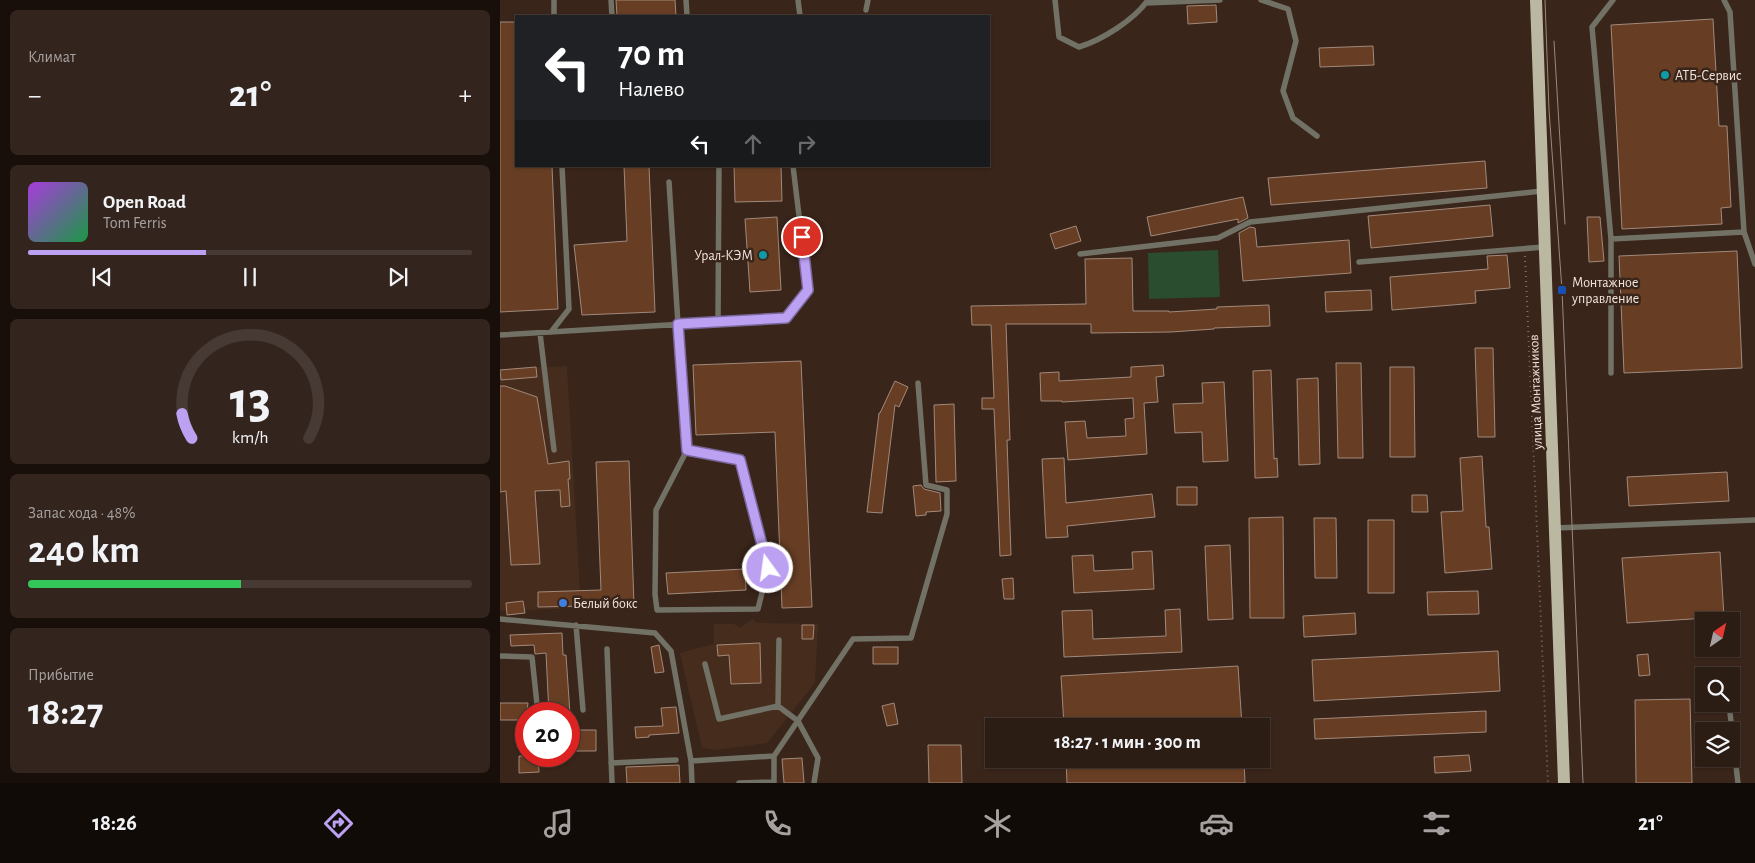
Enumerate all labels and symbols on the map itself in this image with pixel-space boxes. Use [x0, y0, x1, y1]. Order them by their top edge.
marker: АТБ-Сервис [1659, 69, 1671, 81]
place label: АТБ-Сервис [1675, 69, 1742, 83]
pin [781, 216, 823, 258]
place label: Урал-КЭМ [694, 249, 753, 263]
marker: Урал-КЭМ [757, 249, 769, 261]
place label: Монтажное управление [1571, 276, 1639, 306]
marker: Монтажное управление [1556, 284, 1568, 296]
street label: улица Монтажников [1527, 334, 1545, 451]
position arrow [741, 541, 793, 593]
marker: Белый бокс [557, 597, 569, 609]
place label: Белый бокс [573, 597, 638, 611]
north arrow [1695, 612, 1740, 658]
speed limit sign: 20 [515, 702, 580, 767]

